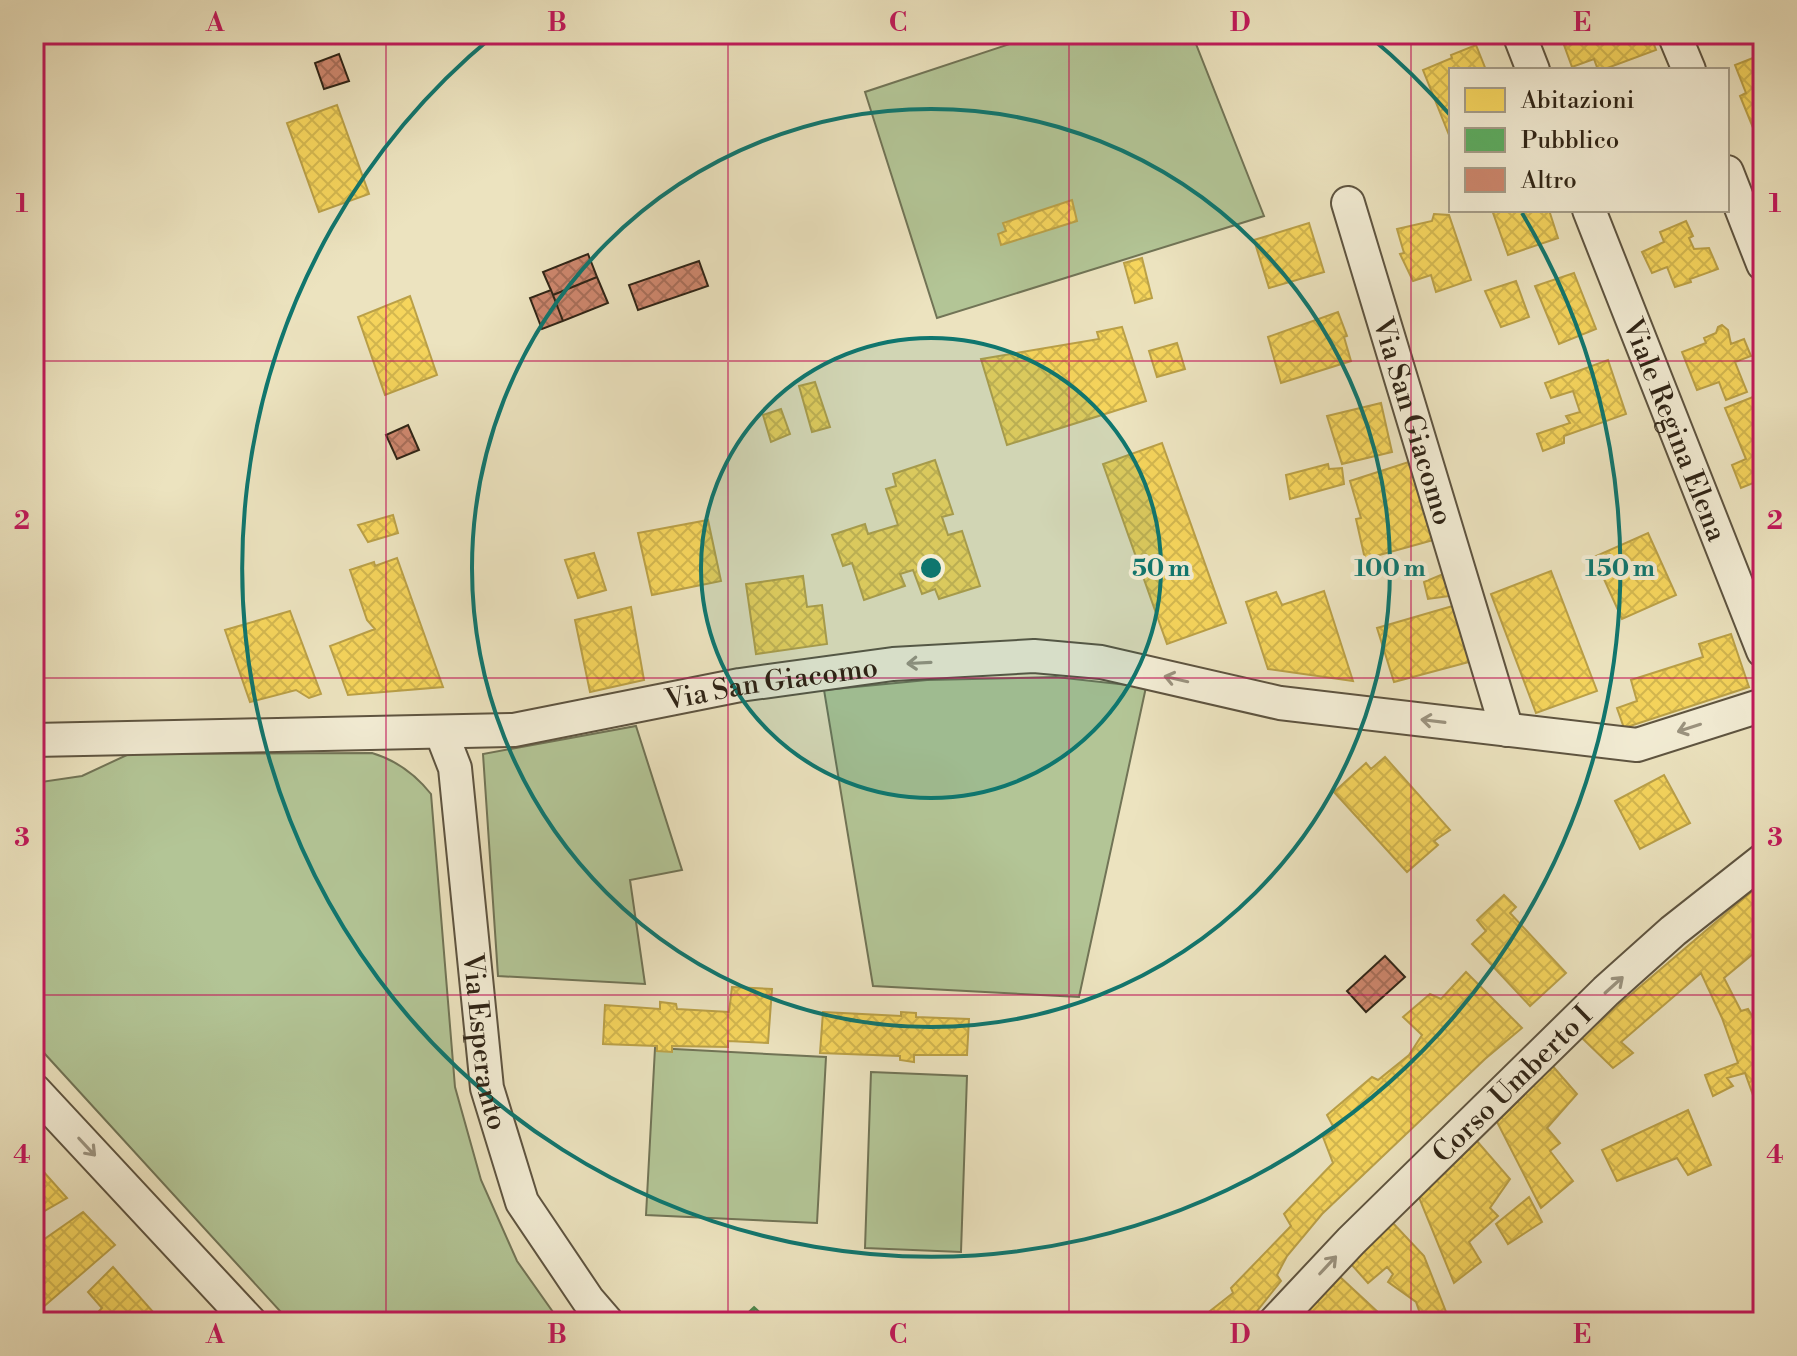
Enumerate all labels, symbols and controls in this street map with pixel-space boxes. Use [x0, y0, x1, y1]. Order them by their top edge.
text: A [205, 7, 225, 39]
text: B [547, 7, 567, 39]
text: C [889, 7, 907, 39]
text: D [1230, 7, 1250, 39]
text: E [1573, 7, 1591, 39]
legend [1449, 68, 1729, 212]
text: Abitazioni [1520, 86, 1635, 116]
text: Pubblico [1521, 126, 1619, 156]
text: Altro [1520, 166, 1577, 196]
text: 1 [16, 188, 29, 220]
text: 1 [1769, 188, 1782, 220]
street label: Via San Giacomo [1364, 313, 1460, 530]
street label: Viale Regina Elena [1614, 313, 1734, 547]
text: 2 [14, 505, 30, 537]
text: 2 [1767, 505, 1783, 537]
centre of rings [917, 554, 945, 582]
text: 50 m [1132, 554, 1190, 584]
text: 100 m [1354, 554, 1426, 584]
text: 150 m [1585, 554, 1655, 584]
street label: Via San Giacomo [662, 650, 880, 719]
one-way arrow [906, 656, 933, 671]
one-way arrow [1164, 671, 1190, 686]
one-way arrow [1421, 713, 1446, 728]
one-way arrow [1676, 722, 1701, 737]
text: 3 [14, 822, 30, 854]
text: 3 [1767, 822, 1783, 854]
street label: Via Esperanto [455, 951, 515, 1134]
one-way arrow [1603, 976, 1623, 994]
street label: Corso Umberto I [1425, 998, 1600, 1171]
one-way arrow [78, 1137, 97, 1157]
text: 4 [13, 1139, 31, 1171]
text: 4 [1766, 1139, 1784, 1171]
one-way arrow [1319, 1255, 1338, 1275]
text: A [205, 1319, 225, 1351]
text: B [547, 1319, 567, 1351]
text: C [889, 1319, 907, 1351]
text: D [1230, 1319, 1250, 1351]
text: E [1573, 1319, 1591, 1351]

